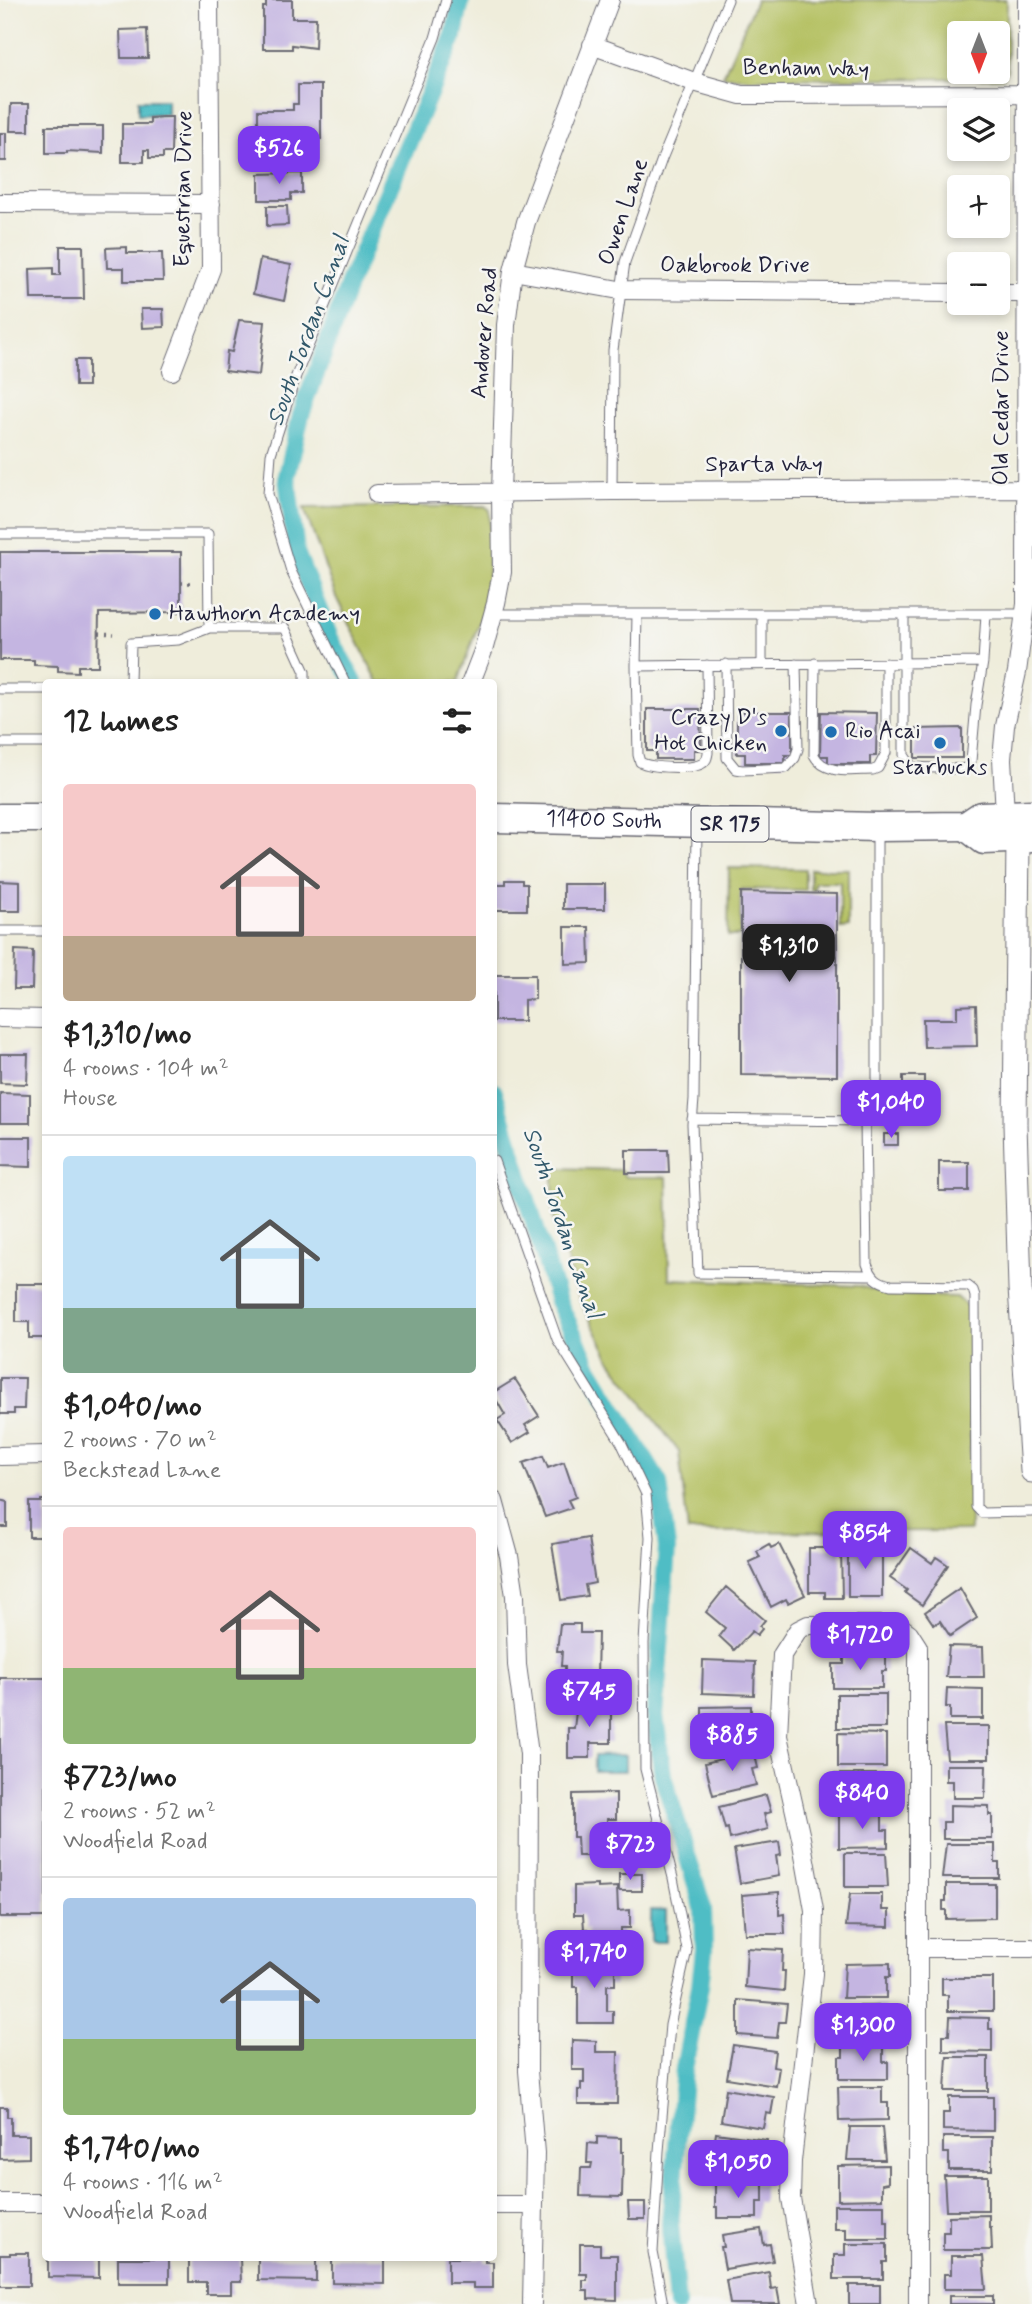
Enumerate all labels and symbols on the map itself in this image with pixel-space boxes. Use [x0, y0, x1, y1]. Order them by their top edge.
north arrow [947, 21, 1010, 84]
street label: Benham Way [742, 53, 870, 85]
street label: Equestrian Drive [168, 110, 200, 268]
pin: $526 [238, 127, 320, 186]
street label: Owen Lane [592, 155, 656, 269]
water label: South Jordan Canal [260, 230, 358, 430]
street label: Oakbrook Drive [660, 251, 810, 281]
street label: Andover Road [464, 266, 506, 400]
street label: Old Cedar Drive [987, 330, 1017, 486]
street label: Sparta Way [705, 450, 823, 480]
place label: Hawthorn Academy [169, 599, 360, 629]
marker: Hawthorn Academy [147, 606, 163, 622]
place label: Crazy D's Hot Chicken [654, 703, 767, 759]
place label: Rio Acai [845, 717, 921, 747]
marker: Crazy D's Hot Chicken [773, 723, 789, 739]
marker: Rio Acai [823, 724, 839, 740]
marker: Starbucks [932, 735, 948, 751]
place label: Starbucks [893, 753, 987, 783]
street label: 11400 South [546, 804, 662, 837]
road number: SR 175 [692, 806, 768, 842]
pin: $1,310 [732, 925, 846, 984]
pin: $1,040 [834, 1080, 948, 1140]
water label: South Jordan Canal [515, 1124, 610, 1324]
pin: $854 [824, 1512, 906, 1571]
pin: $1,720 [803, 1612, 917, 1672]
pin: $745 [548, 1670, 630, 1729]
pin: $885 [691, 1714, 773, 1773]
pin: $840 [821, 1772, 903, 1831]
pin: $723 [589, 1822, 671, 1882]
pin: $1,740 [537, 1930, 651, 1990]
pin: $1,300 [806, 2004, 920, 2063]
pin: $1,050 [681, 2140, 795, 2200]

